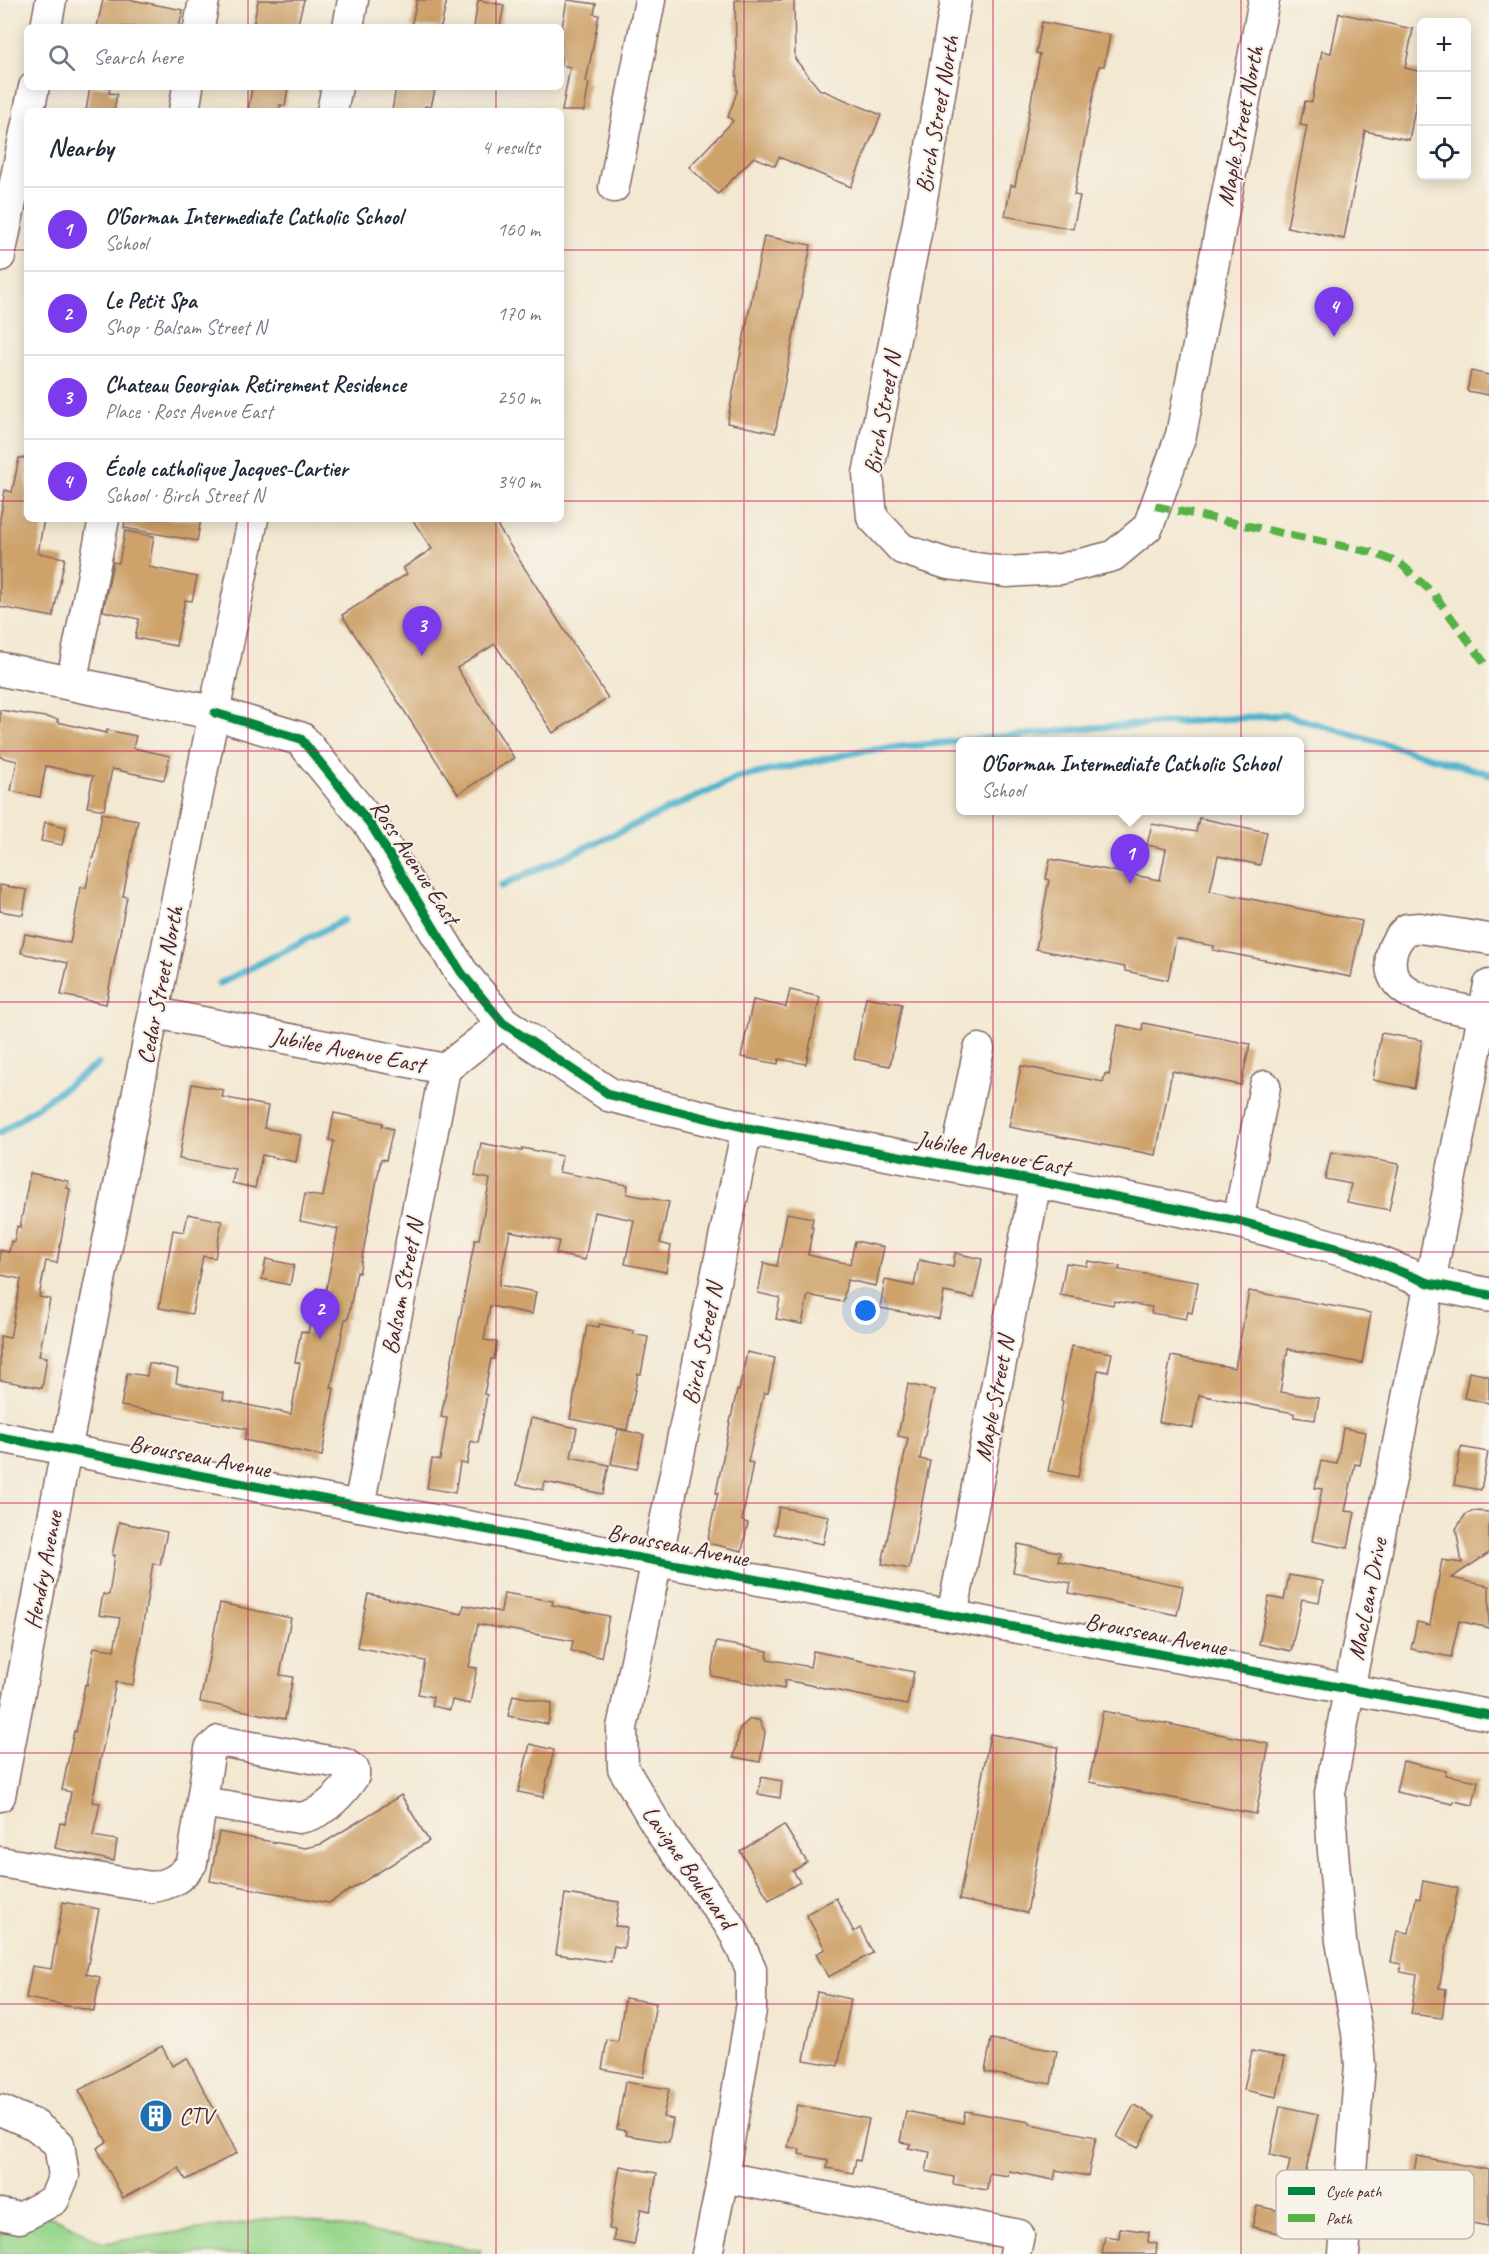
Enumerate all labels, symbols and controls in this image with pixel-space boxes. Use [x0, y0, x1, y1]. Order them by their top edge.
map controls [1417, 18, 1471, 180]
button: + [1417, 18, 1471, 72]
search box [24, 24, 564, 90]
street label: Birch Street North [908, 32, 966, 195]
icon: search [45, 41, 78, 74]
street label: Maple Street North [1210, 42, 1270, 209]
text: Search here [93, 43, 183, 71]
button: − [1417, 72, 1471, 126]
button: locate [1417, 126, 1471, 180]
text: Nearby [48, 131, 113, 164]
text: 4 results [481, 135, 540, 160]
text: O'Gorman Intermediate Catholic School [105, 203, 402, 231]
text: 1 [63, 217, 72, 242]
text: 160 m [497, 217, 540, 242]
text: School [105, 231, 148, 256]
text: Le Petit Spa [105, 287, 197, 315]
pin: 4 [1314, 288, 1354, 337]
text: 2 [63, 301, 72, 326]
text: 170 m [497, 301, 540, 326]
text: Shop · Balsam Street N [105, 315, 266, 340]
street label: Birch Street N [857, 346, 908, 476]
text: Chateau Georgian Retirement Residence [105, 371, 406, 399]
text: 3 [63, 385, 72, 410]
text: 250 m [497, 385, 540, 410]
text: Place · Ross Avenue East [105, 399, 273, 424]
text: École catholique Jacques-Cartier [105, 455, 348, 483]
text: 4 [63, 469, 72, 494]
text: 340 m [497, 469, 540, 494]
text: School · Birch Street N [105, 483, 264, 508]
pin: 3 [402, 606, 442, 656]
popup [956, 737, 1304, 815]
text: O'Gorman Intermediate Catholic School [981, 750, 1279, 778]
text: School [981, 778, 1024, 803]
street label: Ross Avenue East [364, 794, 468, 933]
pin: 1 [1110, 834, 1150, 884]
street label: Cedar Street North [130, 902, 190, 1067]
street label: Jubilee Avenue East [268, 1020, 430, 1080]
street label: Jubilee Avenue East [913, 1123, 1075, 1183]
street label: Balsam Street N [374, 1214, 430, 1357]
street label: Birch Street N [675, 1277, 730, 1407]
pin: 2 [300, 1290, 340, 1339]
your location [851, 1296, 880, 1325]
street label: Maple Street N [967, 1331, 1021, 1464]
street label: Brousseau Avenue [127, 1428, 275, 1485]
street label: Hendry Avenue [17, 1506, 70, 1631]
street label: Brousseau Avenue [605, 1517, 753, 1574]
street label: MacLean Drive [1340, 1533, 1394, 1663]
street label: Brousseau Avenue [1083, 1606, 1231, 1663]
street label: Lavigne Boulevard [635, 1800, 745, 1937]
building icon: CTV [138, 2098, 174, 2134]
place label: CTV [179, 2101, 217, 2131]
legend [1276, 2170, 1474, 2239]
text: Cycle path [1326, 2182, 1382, 2202]
text: Path [1326, 2209, 1353, 2229]

